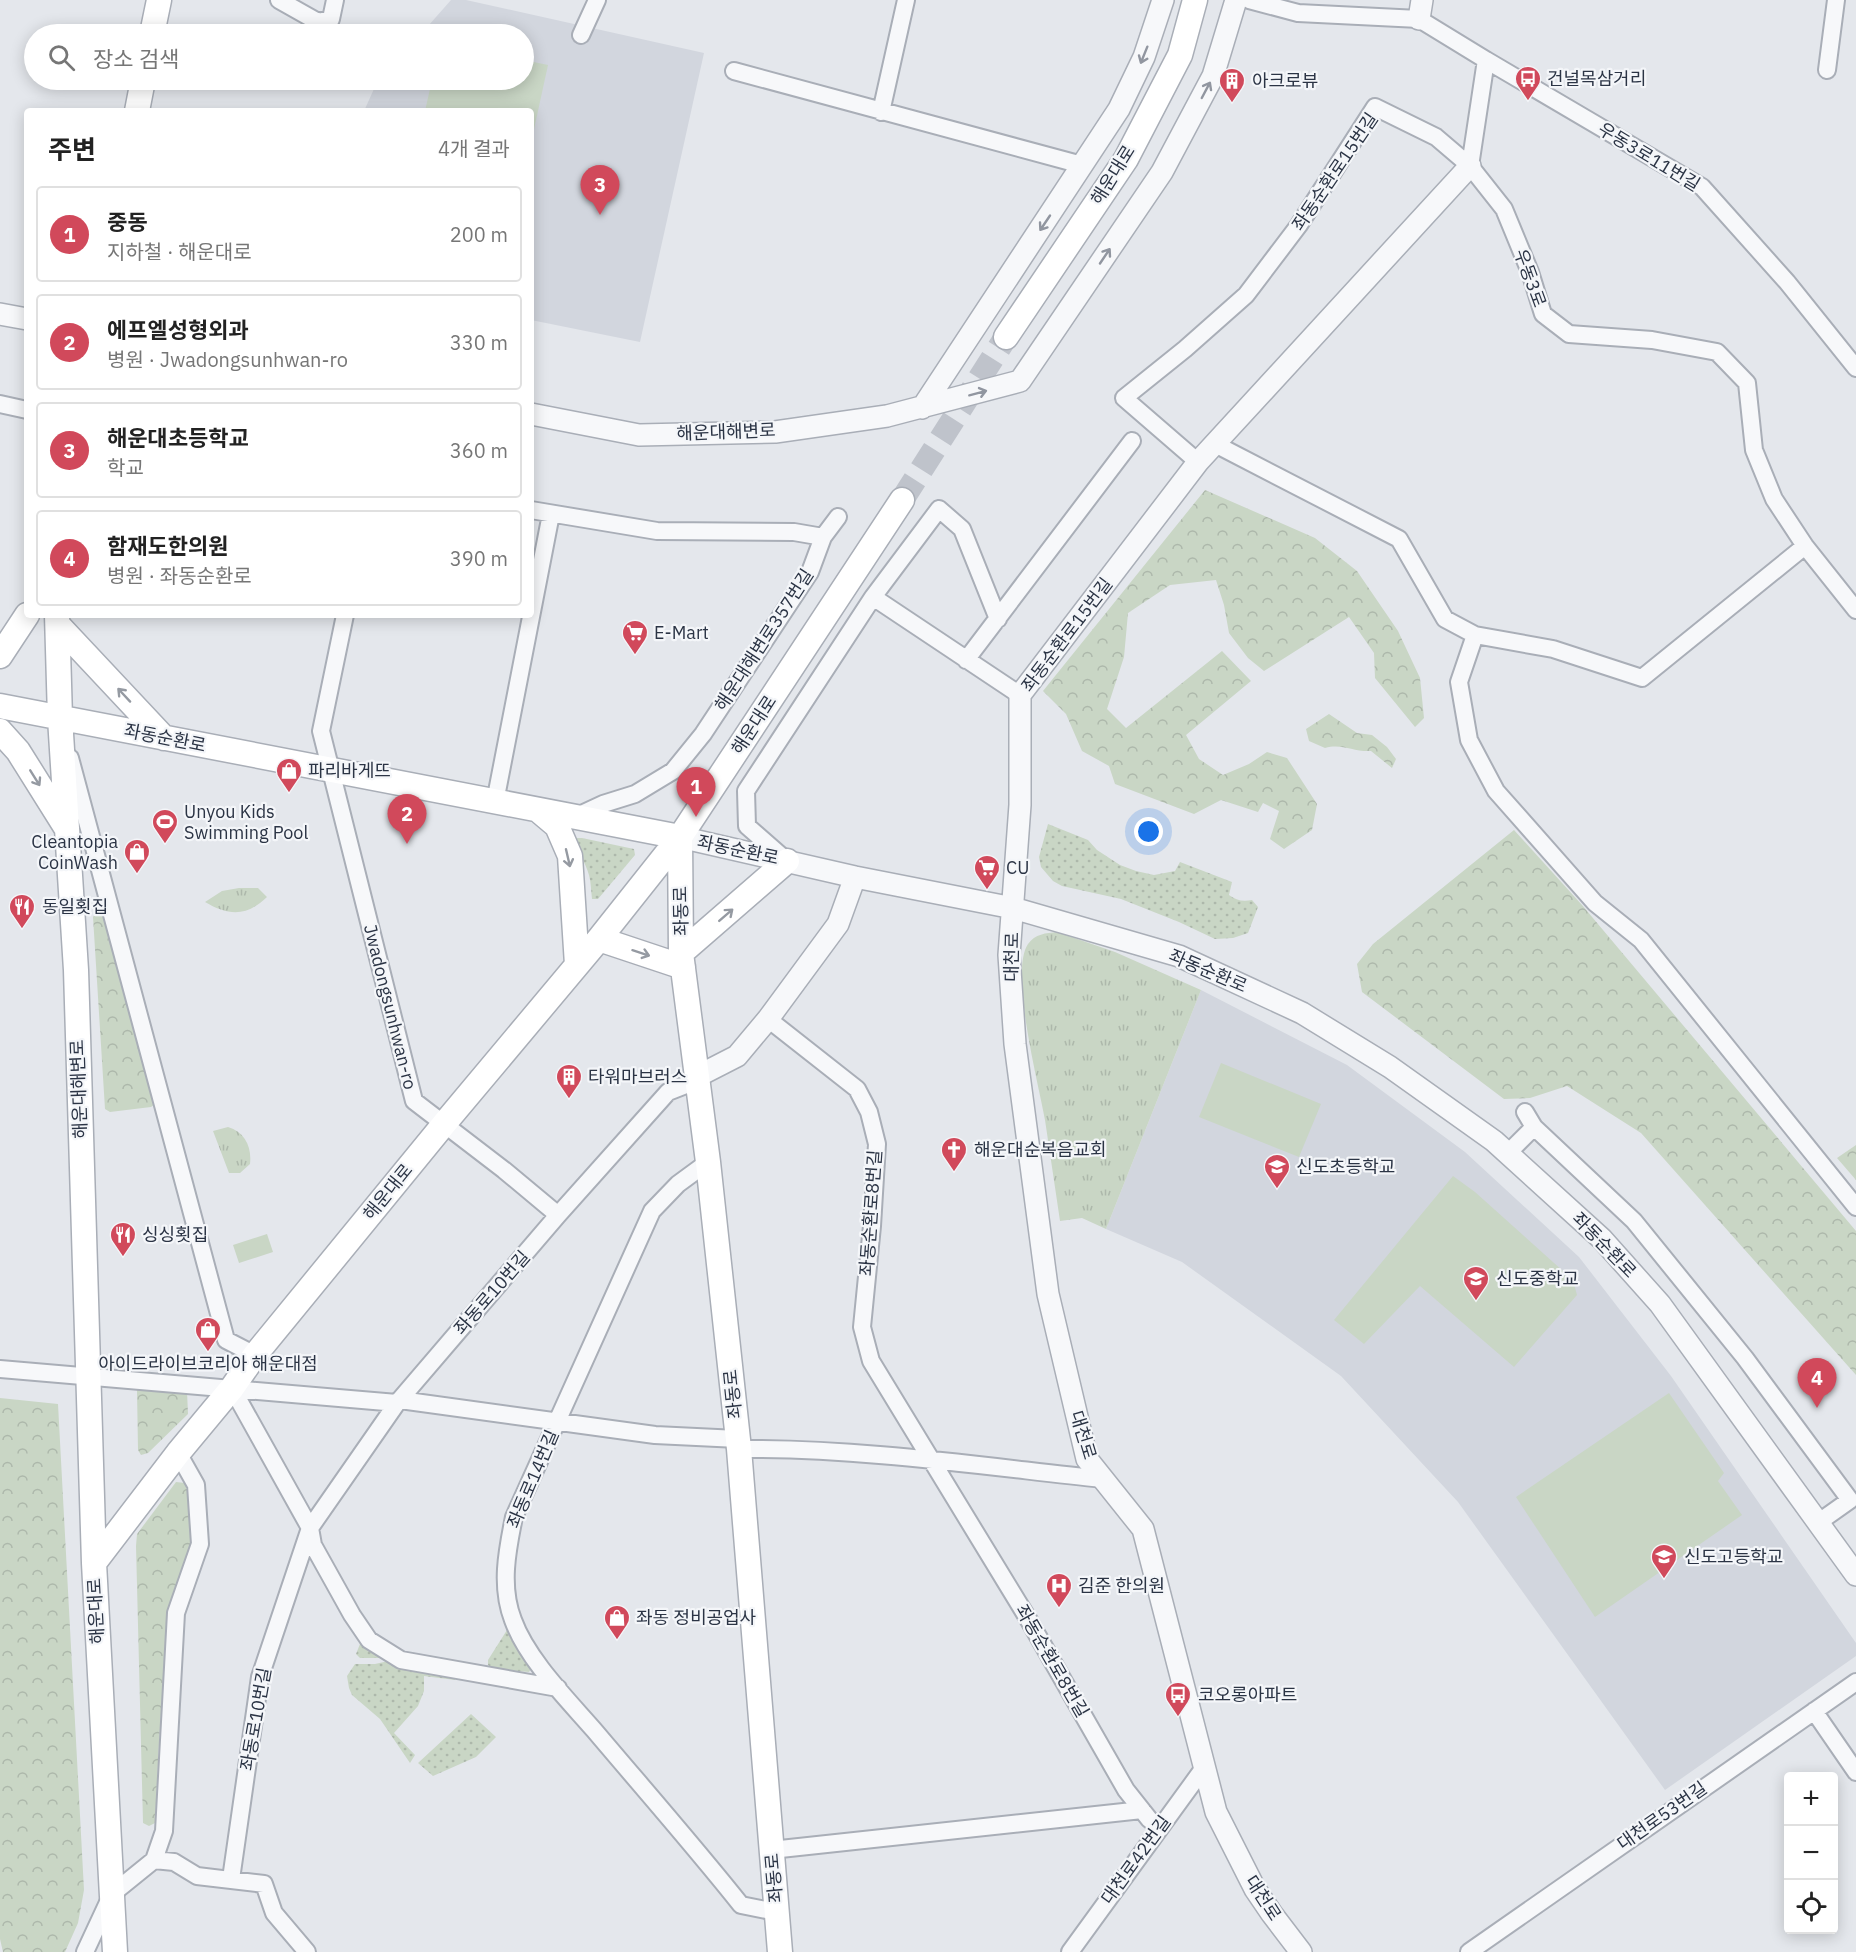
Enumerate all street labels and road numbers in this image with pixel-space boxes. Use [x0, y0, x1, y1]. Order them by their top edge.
street label: 좌동순환로15번길 [1287, 108, 1383, 235]
street label: 우동3로11번길 [1594, 117, 1705, 196]
street label: 해운대로 [1085, 141, 1140, 209]
street label: 우동3로 [1509, 245, 1552, 310]
street label: 해운대해변로 [676, 418, 776, 445]
street label: 해운대해변로357번길 [709, 564, 818, 715]
street label: 좌동순환로15번길 [1016, 573, 1117, 697]
street label: 해운대로 [726, 691, 781, 759]
street label: 좌동순환로 [122, 718, 208, 757]
street label: 좌동순환로 [695, 830, 781, 869]
street label: 좌동로 [669, 886, 692, 936]
street label: Jwadongsunhwan-ro [359, 922, 422, 1092]
street label: 대천로 [1000, 932, 1023, 982]
street label: 좌동순환로 [1166, 944, 1251, 997]
street label: 해운대해변로 [65, 1039, 92, 1139]
street label: 좌동순환로8번길 [855, 1149, 886, 1277]
street label: 해운대로 [358, 1159, 417, 1225]
street label: 좌동순환로 [1567, 1207, 1641, 1282]
street label: 좌동로10번길 [449, 1246, 535, 1340]
street label: 좌동로 [718, 1368, 747, 1420]
street label: 대천로 [1065, 1408, 1102, 1462]
street label: 좌동로14번길 [502, 1426, 564, 1531]
street label: 해운대로 [82, 1577, 109, 1645]
street label: 좌동순환로8번길 [1011, 1600, 1094, 1721]
street label: 좌동로10번길 [235, 1666, 276, 1772]
street label: 대천로53번길 [1612, 1776, 1711, 1855]
street label: 대천로42번길 [1096, 1811, 1176, 1909]
street label: 좌동로 [760, 1852, 787, 1904]
street label: 대천로 [1240, 1871, 1287, 1925]

